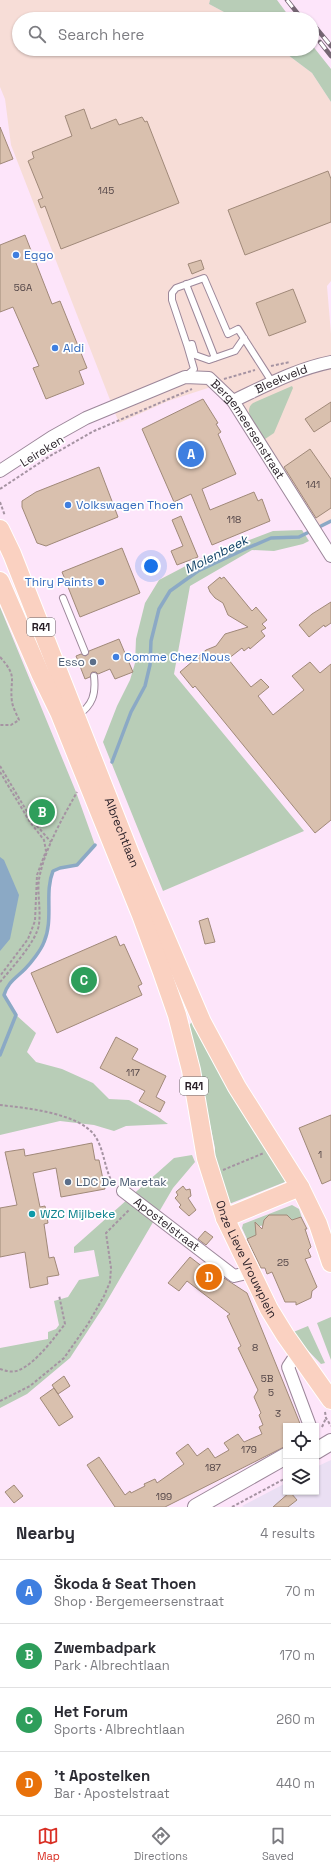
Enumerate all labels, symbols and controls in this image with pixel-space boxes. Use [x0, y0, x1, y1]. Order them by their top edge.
search box [12, 12, 319, 56]
icon: search [26, 23, 48, 45]
text: Search here [58, 25, 144, 44]
house number: 145 [98, 184, 114, 197]
place label: Eggo [24, 247, 54, 263]
marker: Eggo [11, 250, 21, 260]
house number: 56A [14, 281, 33, 294]
place label: Aldi [63, 340, 84, 356]
marker: Aldi [50, 343, 60, 353]
street label: Bleekveld [252, 361, 310, 397]
street label: Bergemeersenstraat [207, 376, 288, 482]
street label: Leireken [17, 431, 67, 471]
pin: A [178, 439, 204, 469]
house number: 141 [306, 478, 320, 491]
place label: Volkswagen Thoen [76, 497, 183, 513]
marker: Volkswagen Thoen [63, 500, 73, 510]
house number: 118 [227, 513, 241, 526]
water label: Molenbeek [182, 530, 253, 578]
your location [141, 556, 161, 576]
place label: Thiry Paints [25, 574, 93, 590]
marker: Thiry Paints [96, 577, 106, 587]
road number: R41 [27, 618, 55, 636]
place label: Comme Chez Nous [124, 649, 230, 665]
marker: Comme Chez Nous [111, 652, 121, 662]
place label: Esso [58, 654, 85, 670]
marker: Esso [88, 657, 98, 667]
street label: Albrechtlaan [101, 795, 143, 870]
pin: B [29, 797, 55, 827]
pin: C [71, 965, 97, 995]
house number: 117 [126, 1066, 140, 1079]
road number: R41 [180, 1077, 208, 1095]
house number: 1 [318, 1148, 322, 1161]
place label: LDC De Maretak [76, 1174, 167, 1190]
marker: LDC De Maretak [63, 1177, 73, 1187]
street label: Apostelstraat [130, 1194, 203, 1255]
street label: Onze Lieve Vrouwplein [212, 1198, 281, 1321]
place label: WZC Mijlbeke [40, 1206, 115, 1222]
marker: WZC Mijlbeke [27, 1209, 37, 1219]
house number: 25 [277, 1256, 289, 1269]
pin: D [196, 1262, 222, 1292]
house number: 8 [252, 1341, 258, 1354]
house number: 5B [261, 1372, 274, 1385]
house number: 5 [268, 1386, 274, 1399]
house number: 3 [275, 1407, 281, 1420]
map controls [283, 1423, 319, 1495]
button: locate [283, 1423, 319, 1459]
house number: 179 [241, 1443, 257, 1456]
button: layers [283, 1459, 319, 1495]
house number: 187 [205, 1461, 221, 1474]
house number: 199 [156, 1490, 172, 1503]
text: Nearby [16, 1522, 75, 1544]
text: 4 results [260, 1525, 315, 1542]
text: Škoda & Seat Thoen [54, 1574, 196, 1593]
text: A [25, 1583, 33, 1600]
text: 70 m [285, 1583, 315, 1600]
text: Shop · Bergemeersenstraat [54, 1593, 224, 1610]
text: Zwembadpark [54, 1638, 156, 1657]
text: B [25, 1647, 33, 1664]
text: 170 m [279, 1647, 315, 1664]
text: Park · Albrechtlaan [54, 1657, 170, 1674]
text: Het Forum [54, 1702, 128, 1721]
text: C [25, 1711, 33, 1728]
text: 260 m [276, 1711, 315, 1728]
text: Sports · Albrechtlaan [54, 1721, 185, 1738]
text: ’t Apostelken [54, 1766, 150, 1785]
text: D [25, 1775, 33, 1792]
text: 440 m [276, 1775, 315, 1792]
text: Bar · Apostelstraat [54, 1785, 170, 1802]
tab: Map [37, 1825, 60, 1863]
tab: Directions [134, 1825, 188, 1863]
tab: Saved [262, 1825, 294, 1863]

